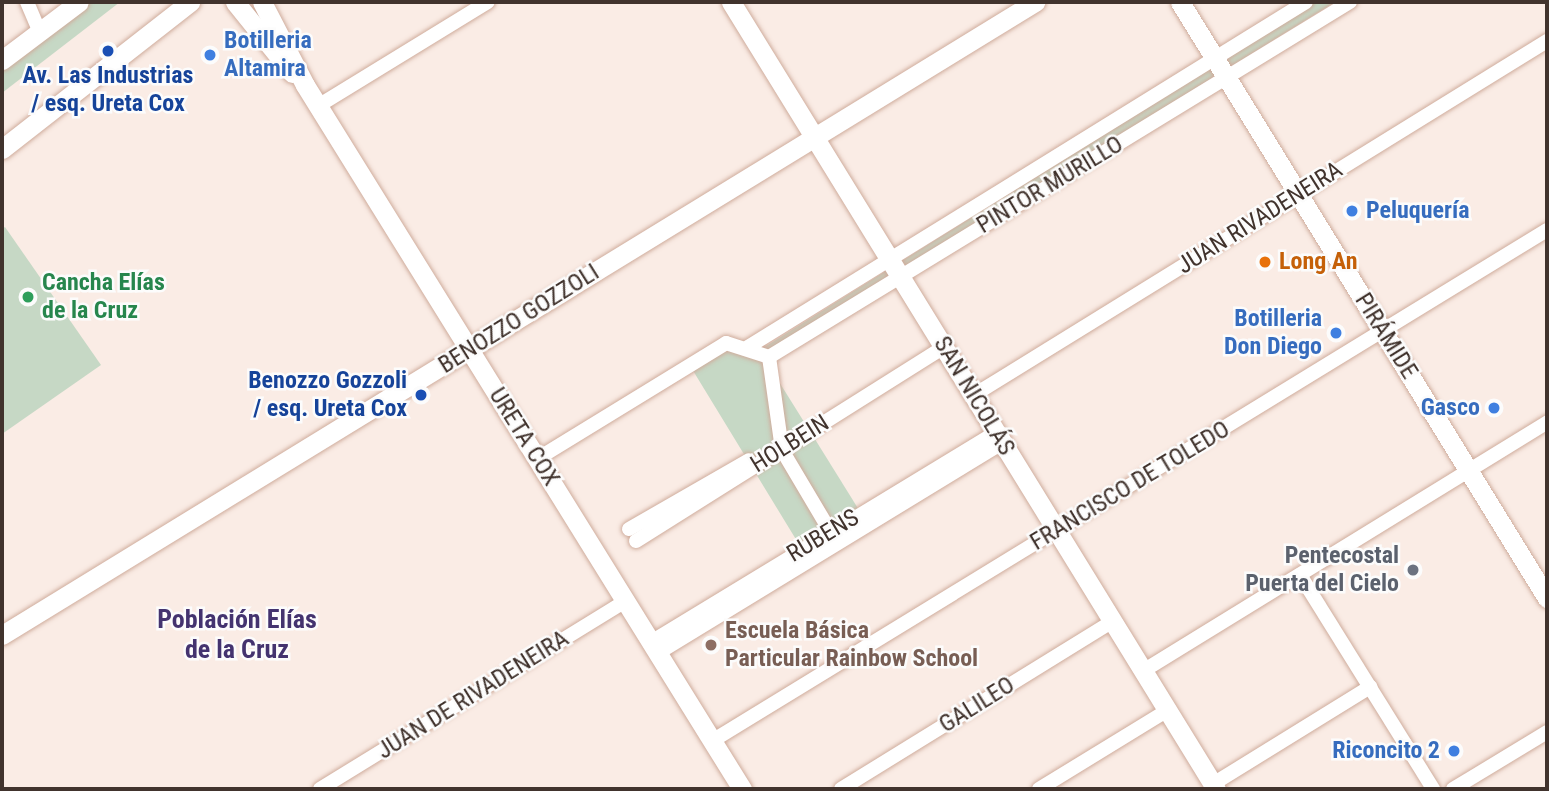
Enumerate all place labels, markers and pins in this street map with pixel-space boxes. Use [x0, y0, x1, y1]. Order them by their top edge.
place label: Botilleria Altamira [224, 27, 312, 83]
marker: Av. Las Industrias / esq. Ureta Cox [100, 43, 116, 59]
marker: Botilleria Altamira [202, 47, 218, 63]
place label: Av. Las Industrias / esq. Ureta Cox [23, 62, 193, 118]
place label: Peluquería [1366, 197, 1470, 225]
marker: Peluquería [1344, 203, 1360, 219]
place label: Long An [1279, 248, 1357, 276]
marker: Long An [1257, 254, 1273, 270]
place label: Cancha Elías de la Cruz [42, 269, 165, 325]
marker: Cancha Elías de la Cruz [20, 289, 36, 305]
place label: Botilleria Don Diego [1224, 305, 1322, 361]
marker: Botilleria Don Diego [1328, 325, 1344, 341]
place label: Benozzo Gozzoli / esq. Ureta Cox [248, 367, 407, 423]
marker: Benozzo Gozzoli / esq. Ureta Cox [413, 387, 429, 403]
place label: Gasco [1421, 394, 1480, 422]
marker: Gasco [1486, 400, 1502, 416]
place label: Pentecostal Puerta del Cielo [1245, 542, 1399, 598]
marker: Pentecostal Puerta del Cielo [1405, 562, 1421, 578]
place label: Escuela Básica Particular Rainbow School [725, 617, 978, 673]
marker: Escuela Básica Particular Rainbow School [703, 637, 719, 653]
place label: Riconcito 2 [1332, 737, 1440, 765]
marker: Riconcito 2 [1446, 743, 1462, 759]

